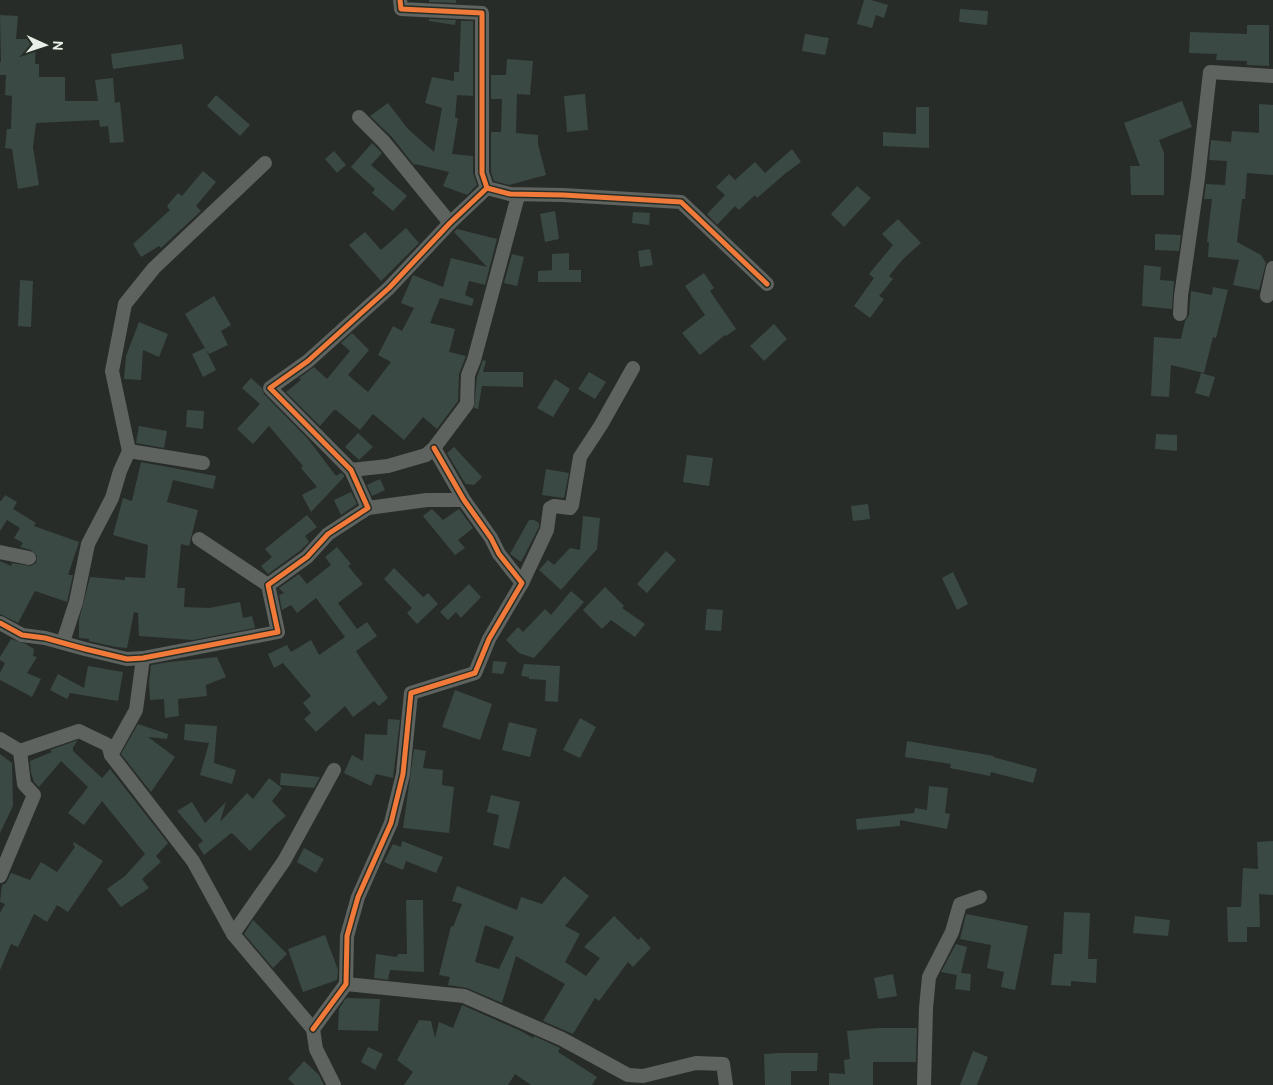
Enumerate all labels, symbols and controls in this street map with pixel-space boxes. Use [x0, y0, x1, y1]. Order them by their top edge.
north arrow [20, 20, 70, 70]
text: N [49, 40, 67, 51]

